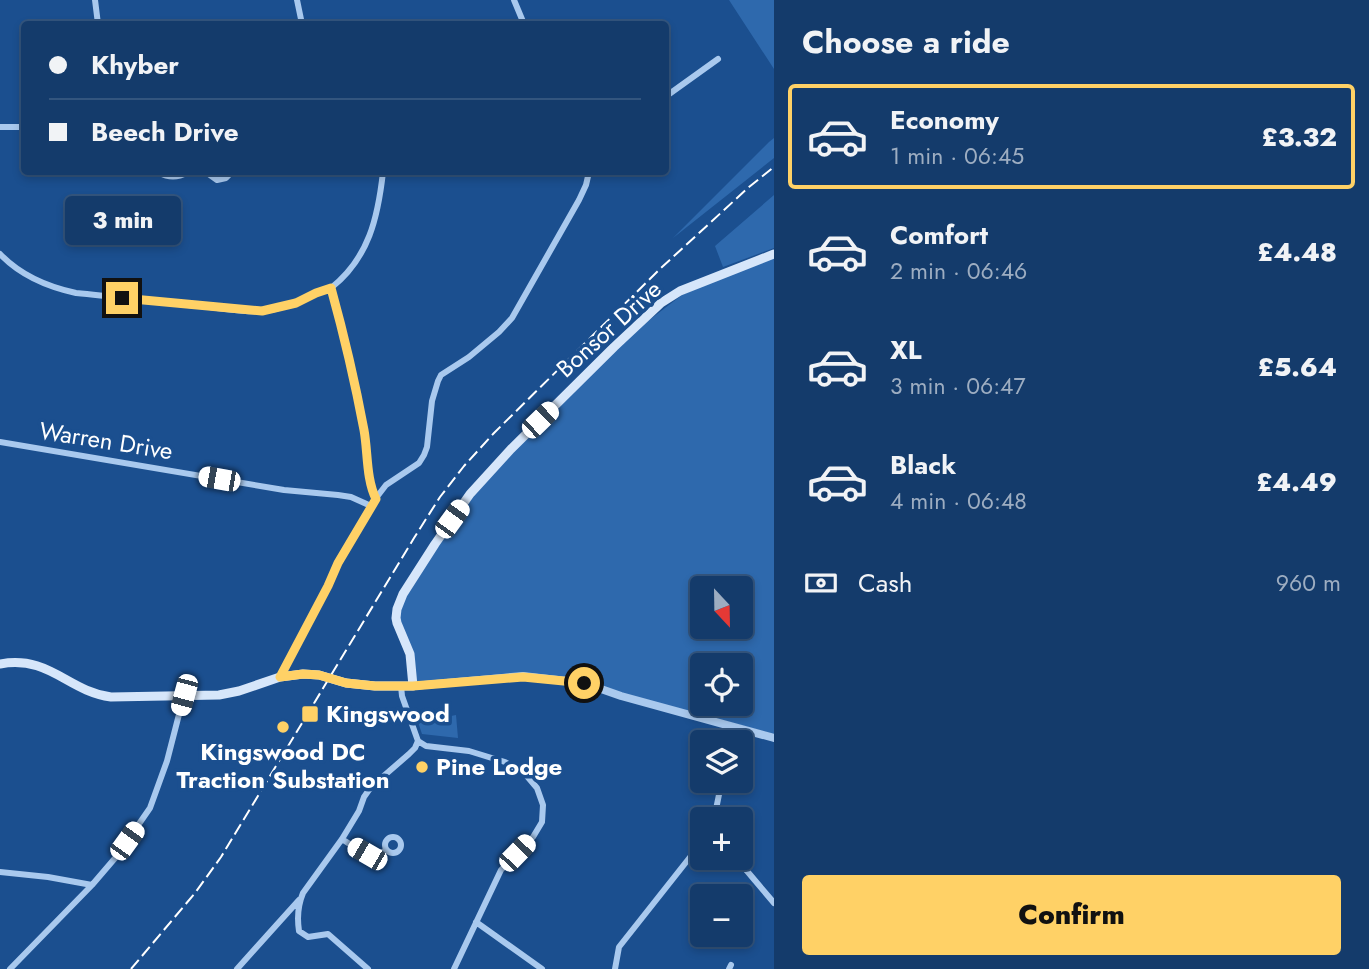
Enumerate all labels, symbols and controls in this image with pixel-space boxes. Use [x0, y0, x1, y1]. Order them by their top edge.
text: Choose a ride [802, 19, 1010, 65]
text: Khyber [91, 46, 179, 84]
text: Economy [890, 101, 999, 139]
icon: car [806, 105, 869, 168]
text: Beech Drive [91, 113, 239, 151]
text: £3.32 [1262, 118, 1337, 156]
text: 1 min · 06:45 [890, 139, 1024, 173]
callout: 3 min [64, 196, 180, 246]
text: 3 min [93, 203, 153, 237]
text: Comfort [890, 216, 988, 254]
icon: car [806, 220, 869, 283]
text: £4.48 [1257, 233, 1337, 271]
text: 2 min · 06:46 [890, 254, 1027, 288]
street label: Bonsor Drive [548, 272, 669, 385]
route end [106, 282, 138, 314]
text: XL [890, 331, 922, 369]
icon: car [806, 335, 869, 398]
text: £5.64 [1258, 348, 1337, 386]
text: 3 min · 06:47 [890, 369, 1026, 403]
car [518, 398, 563, 442]
street label: Warren Drive [37, 413, 175, 468]
text: Black [890, 446, 956, 484]
icon: car [806, 450, 869, 513]
text: £4.49 [1256, 463, 1337, 501]
car [197, 465, 242, 493]
text: 4 min · 06:48 [890, 484, 1027, 518]
car [432, 496, 473, 542]
icon: cash [802, 564, 840, 602]
text: Cash [858, 564, 912, 602]
text: 960 m [1276, 566, 1341, 600]
north arrow [690, 576, 752, 639]
map controls [690, 576, 753, 947]
button: locate [690, 653, 753, 716]
route start [568, 667, 600, 699]
car [169, 672, 200, 718]
place label: Kingswood [326, 696, 450, 731]
marker: Kingswood [300, 704, 320, 724]
marker: Kingswood DC Traction Substation [275, 719, 291, 735]
button: layers [690, 730, 753, 793]
place label: Kingswood DC Traction Substation [177, 734, 389, 797]
place label: Pine Lodge [436, 749, 562, 784]
marker: Pine Lodge [414, 759, 430, 775]
button: + [690, 807, 753, 870]
car [107, 818, 148, 864]
car [495, 831, 540, 875]
car [344, 834, 391, 874]
button: Confirm [802, 875, 1341, 955]
button: − [690, 884, 753, 947]

